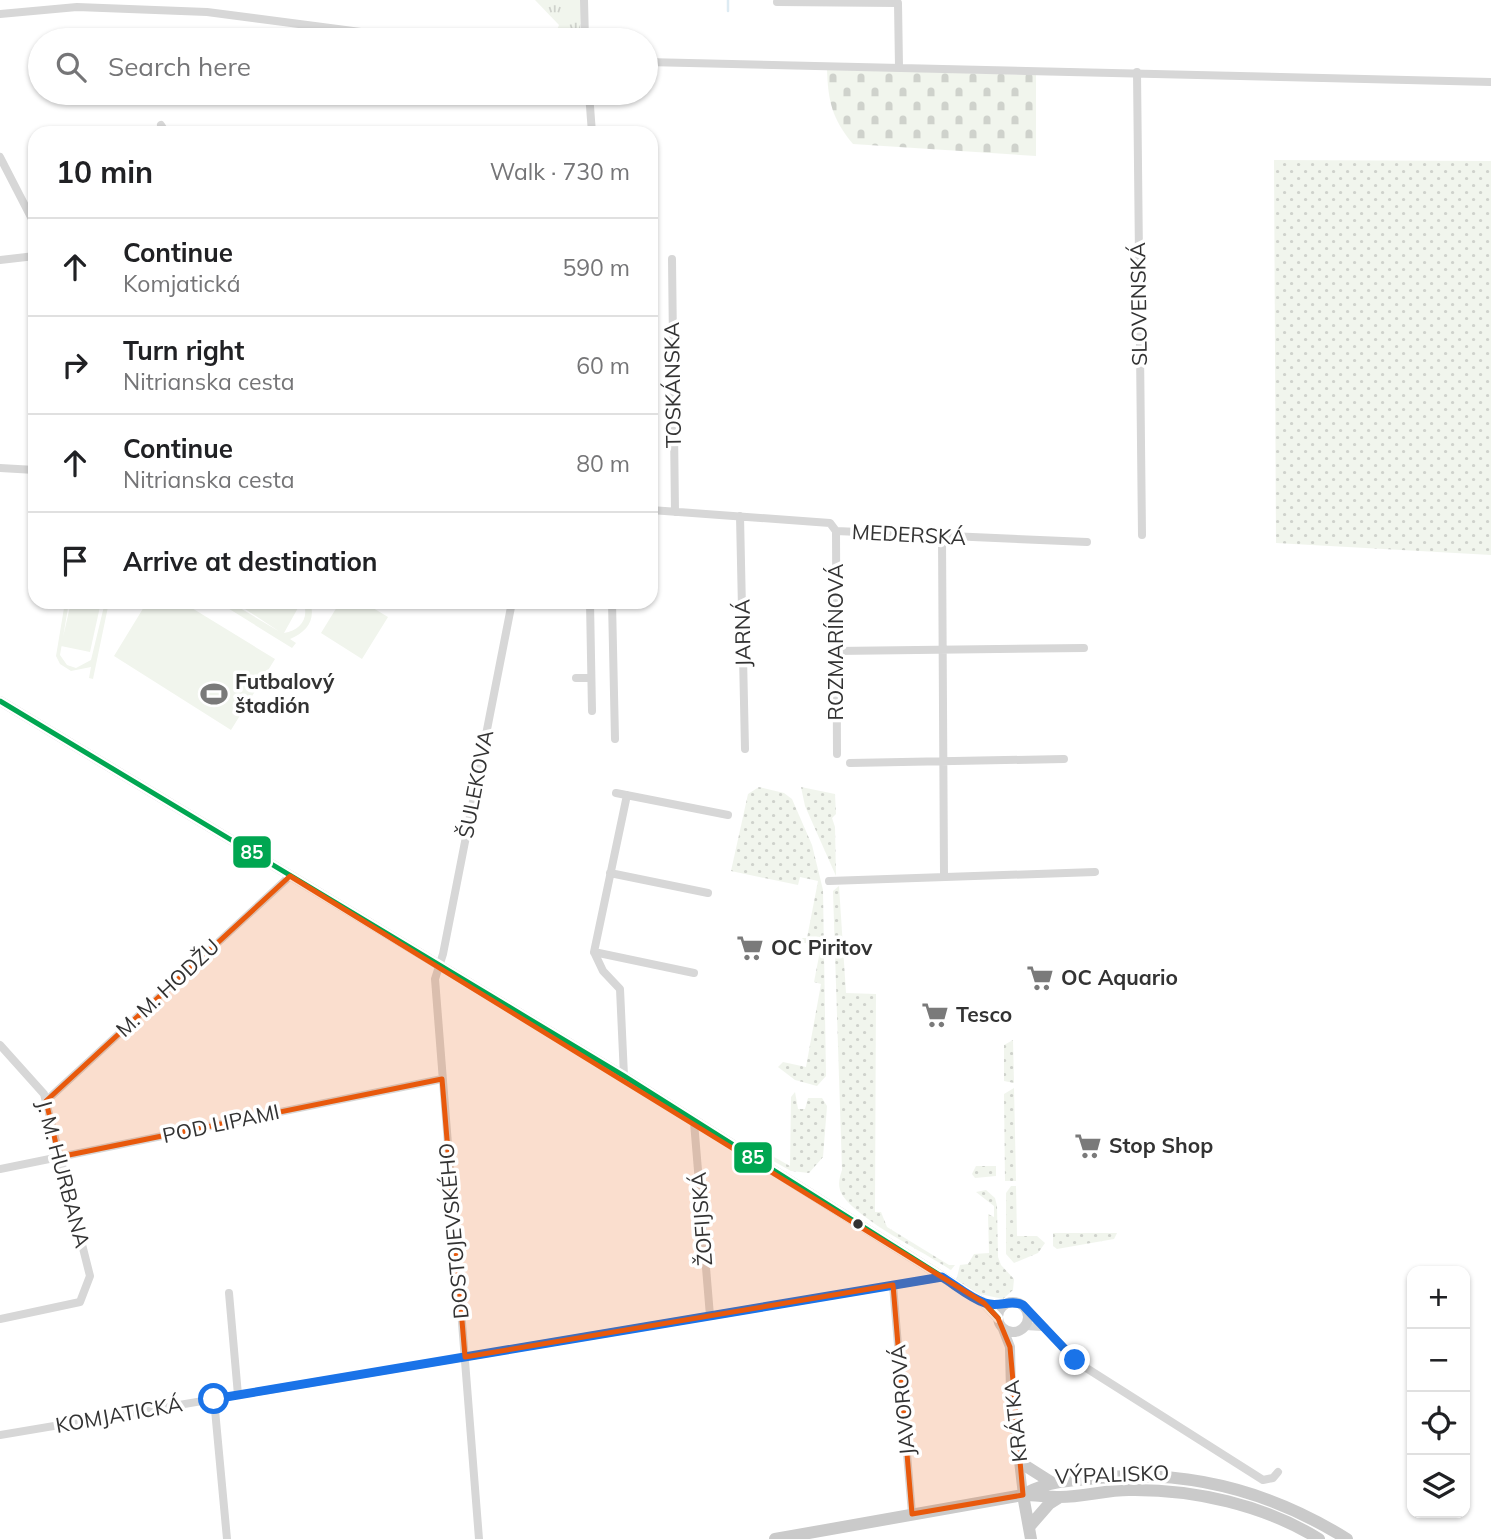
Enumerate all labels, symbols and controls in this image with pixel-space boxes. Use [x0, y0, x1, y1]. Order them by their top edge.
search box [28, 28, 658, 105]
icon: search [52, 48, 90, 86]
text: Search here [108, 50, 251, 83]
text: 10 min [56, 153, 153, 191]
text: Walk · 730 m [490, 157, 630, 186]
text: Continue [123, 236, 233, 269]
street label: SLOVENSKÁ [1124, 241, 1152, 366]
icon: ahead [56, 248, 94, 286]
text: 590 m [562, 253, 630, 282]
text: Komjatická [123, 269, 240, 298]
street label: TOSKÁNSKA [658, 321, 686, 448]
text: Turn right [123, 334, 244, 367]
icon: right [56, 346, 94, 384]
text: 60 m [576, 351, 630, 380]
text: Nitrianska cesta [123, 367, 295, 396]
text: Continue [123, 432, 233, 465]
icon: ahead [56, 444, 94, 482]
text: 80 m [576, 449, 630, 478]
text: Nitrianska cesta [123, 465, 295, 494]
street label: MEDERSKÁ [851, 518, 967, 550]
icon: arrive [56, 542, 94, 580]
text: Arrive at destination [123, 545, 378, 578]
street label: ROZMARÍNOVÁ [822, 563, 848, 720]
street label: JARNÁ [728, 598, 756, 667]
place label: Futbalový štadión [235, 668, 335, 718]
sports icon: Futbalový štadión [199, 679, 229, 709]
street label: ŠULEKOVA [452, 727, 498, 840]
line badge: 85 [232, 835, 272, 869]
text: 85 [241, 840, 263, 864]
street label: M. M. HODŽU [110, 933, 224, 1042]
supermarket icon: OC Piritov [735, 933, 765, 963]
place label: OC Piritov [771, 934, 873, 960]
supermarket icon: OC Aquario [1025, 963, 1055, 993]
place label: OC Aquario [1061, 964, 1178, 990]
supermarket icon: Tesco [920, 1000, 950, 1030]
place label: Tesco [956, 1001, 1012, 1027]
street label: J. M. HURBANA [32, 1097, 96, 1251]
street label: POD LIPAMI [160, 1098, 282, 1148]
supermarket icon: Stop Shop [1073, 1131, 1103, 1161]
place label: Stop Shop [1109, 1132, 1213, 1158]
line badge: 85 [733, 1141, 773, 1174]
street label: DOSTOJEVSKÉHO [432, 1142, 474, 1320]
text: 85 [742, 1145, 764, 1169]
street label: ŽOFIJSKÁ [685, 1171, 717, 1267]
unlabelled marker [851, 1217, 865, 1231]
map controls [1407, 1266, 1470, 1518]
button: + [1407, 1266, 1470, 1329]
button: − [1407, 1329, 1470, 1392]
street label: JAVOROVÁ [884, 1343, 920, 1456]
route end [1059, 1344, 1090, 1375]
street label: KRÁTKA [998, 1378, 1032, 1463]
route start [198, 1383, 229, 1414]
street label: KOMJATICKÁ [53, 1390, 185, 1438]
button: locate [1407, 1392, 1470, 1455]
button: layers [1407, 1455, 1470, 1518]
street label: VÝPALISKO [1054, 1459, 1170, 1489]

